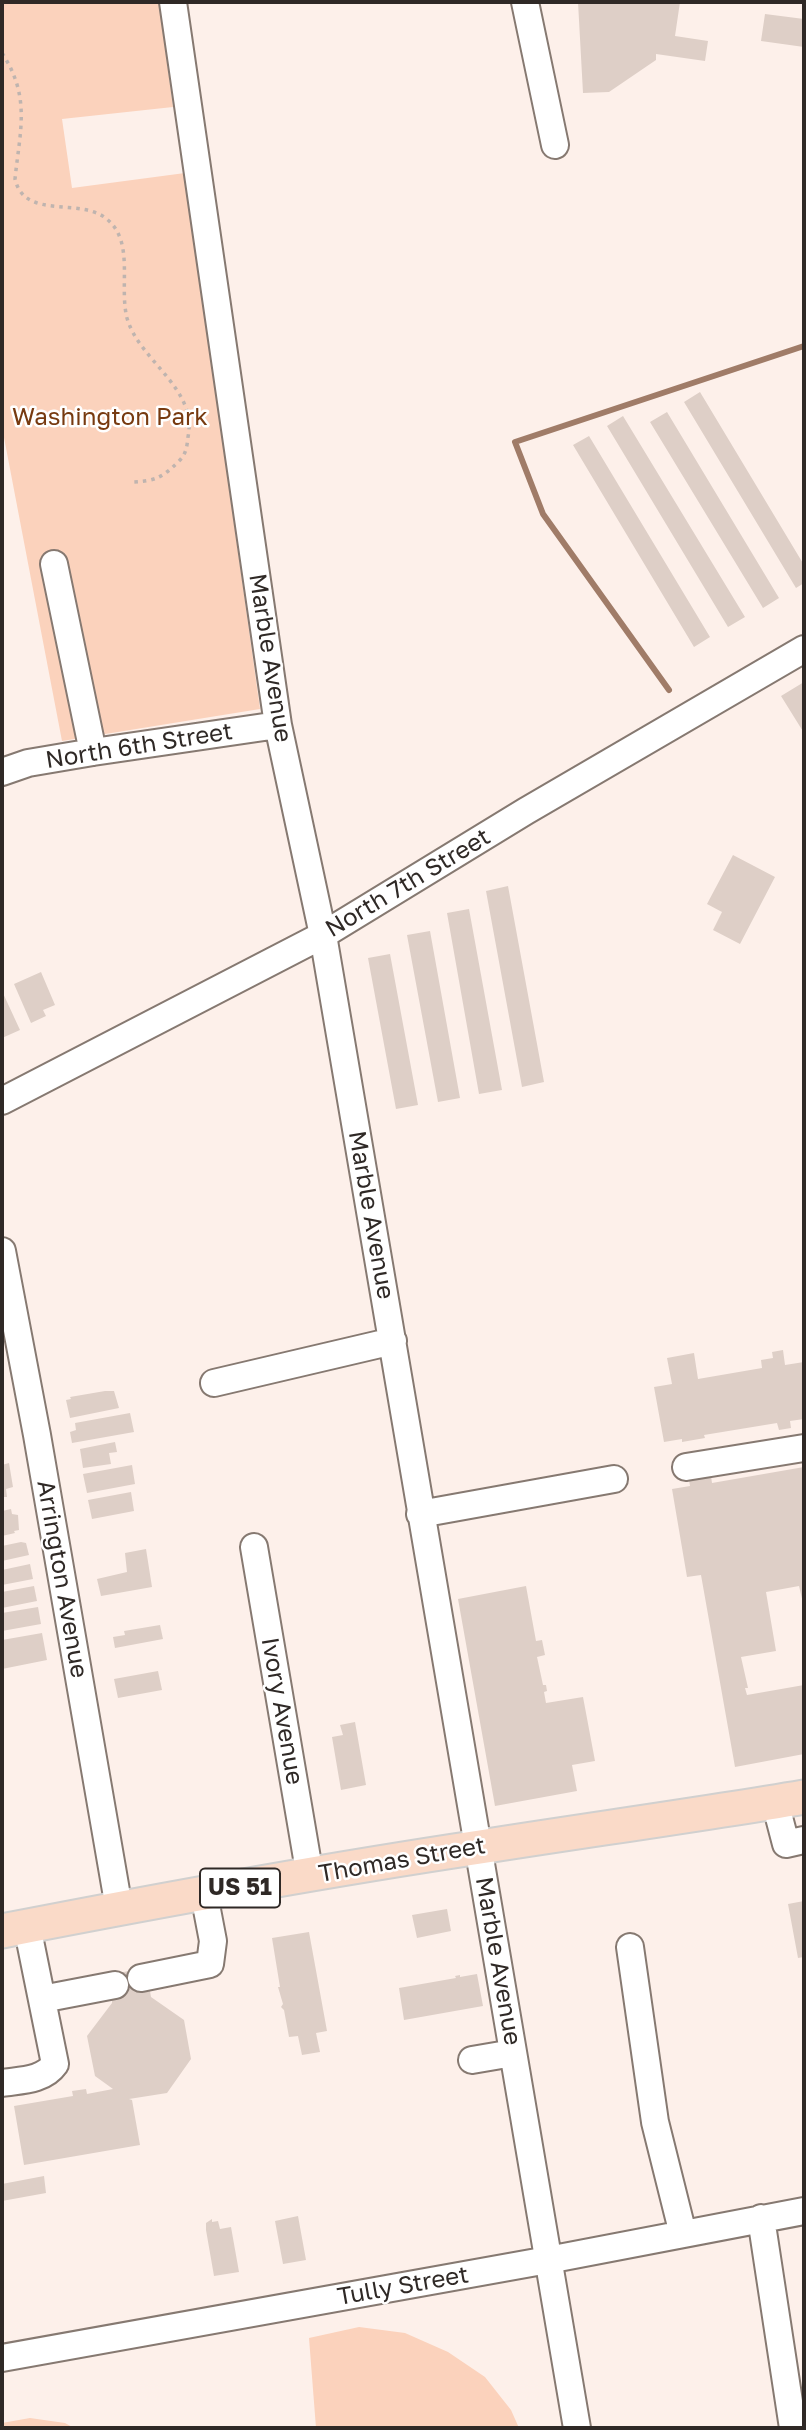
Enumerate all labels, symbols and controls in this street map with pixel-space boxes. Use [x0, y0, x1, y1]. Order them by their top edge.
park label: Washington Park [12, 403, 208, 431]
street label: Marble Avenue [242, 572, 298, 744]
street label: North 6th Street [44, 717, 234, 775]
street label: North 7th Street [320, 823, 496, 943]
street label: Marble Avenue [342, 1129, 400, 1301]
street label: Arrington Avenue [30, 1478, 94, 1680]
street label: Ivory Avenue [255, 1635, 309, 1787]
street label: Thomas Street [316, 1831, 488, 1889]
road number: US 51 [200, 1868, 280, 1908]
street label: Marble Avenue [469, 1875, 527, 2047]
street label: Tully Street [335, 2260, 471, 2312]

